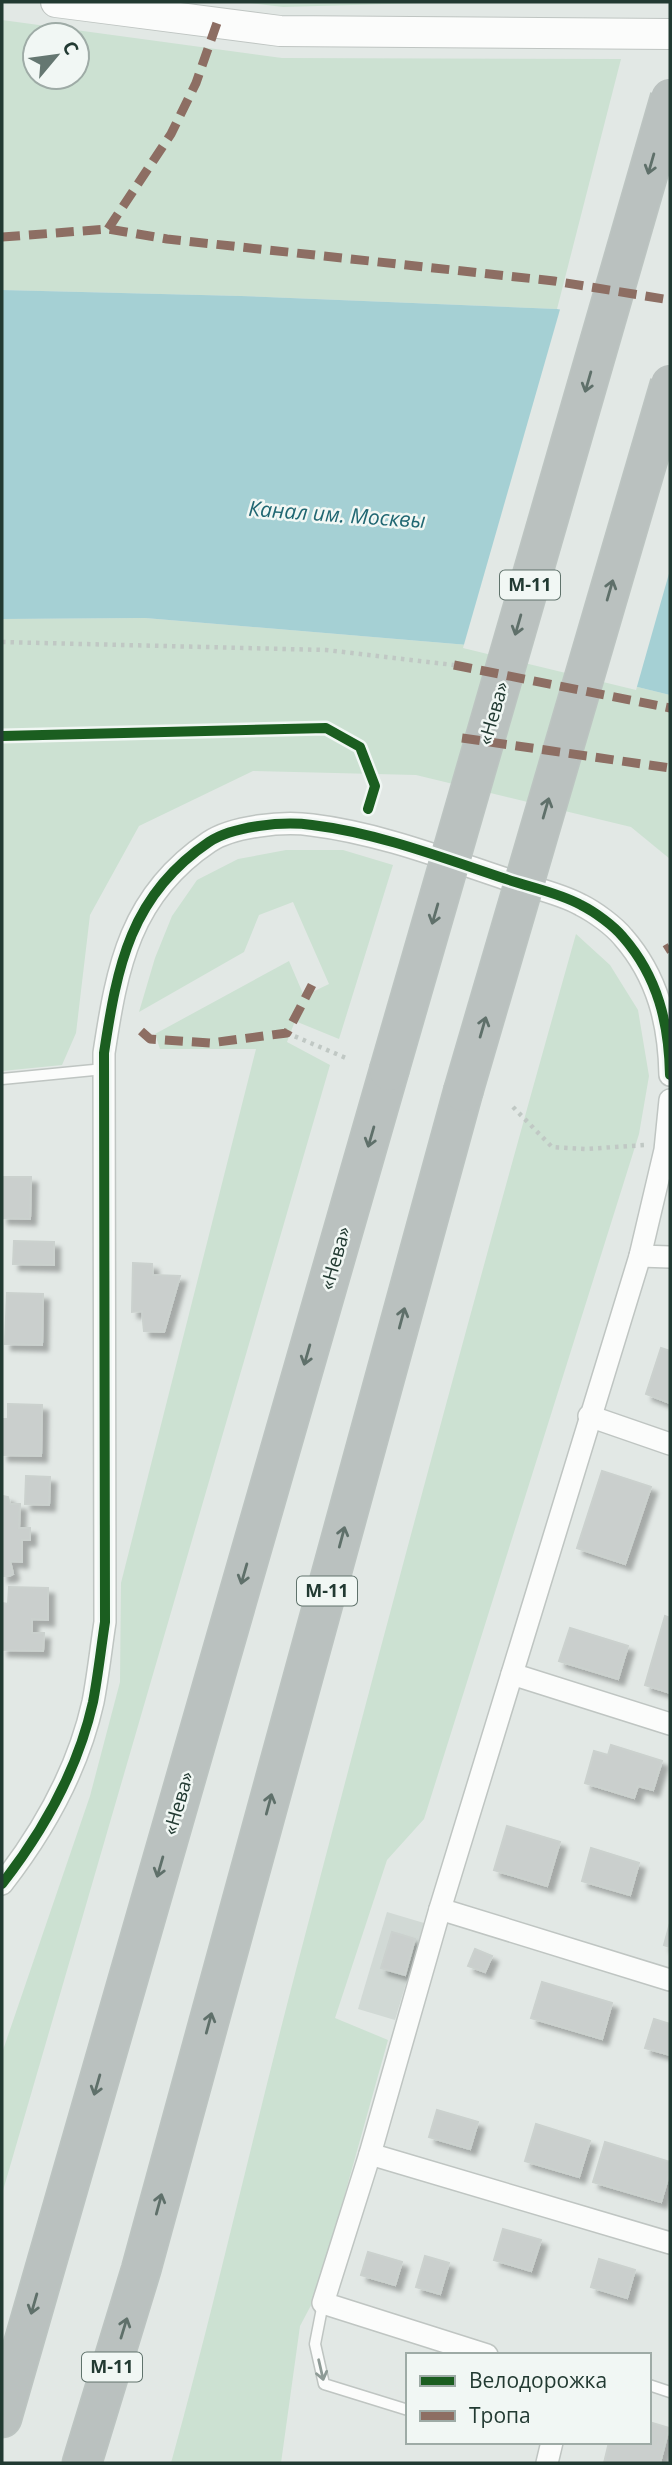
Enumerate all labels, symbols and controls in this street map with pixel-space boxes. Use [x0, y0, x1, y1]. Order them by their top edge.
north arrow [21, 21, 91, 91]
text: С [57, 36, 85, 59]
one-way arrow [644, 153, 657, 175]
one-way arrow [581, 371, 594, 393]
water label: Канал им. Москвы [248, 494, 427, 534]
road number: М-11 [500, 570, 560, 600]
one-way arrow [605, 579, 618, 601]
one-way arrow [511, 613, 524, 635]
street label: «Нева» [472, 678, 514, 748]
one-way arrow [541, 798, 554, 820]
one-way arrow [427, 903, 440, 925]
one-way arrow [477, 1016, 490, 1038]
one-way arrow [363, 1125, 376, 1147]
street label: «Нева» [314, 1223, 356, 1293]
one-way arrow [396, 1307, 409, 1329]
one-way arrow [300, 1344, 313, 1366]
one-way arrow [336, 1526, 349, 1548]
one-way arrow [237, 1562, 250, 1584]
road number: М-11 [297, 1576, 357, 1606]
street label: «Нева» [157, 1768, 199, 1838]
one-way arrow [263, 1793, 276, 1815]
one-way arrow [152, 1856, 165, 1878]
one-way arrow [203, 2012, 216, 2034]
one-way arrow [89, 2074, 102, 2096]
one-way arrow [154, 2193, 167, 2215]
one-way arrow [26, 2293, 39, 2315]
one-way arrow [118, 2317, 131, 2339]
road number: М-11 [82, 2353, 142, 2382]
legend [406, 2353, 651, 2444]
one-way arrow [314, 2358, 328, 2381]
text: Велодорожка [469, 2366, 607, 2394]
text: Тропа [469, 2401, 531, 2429]

